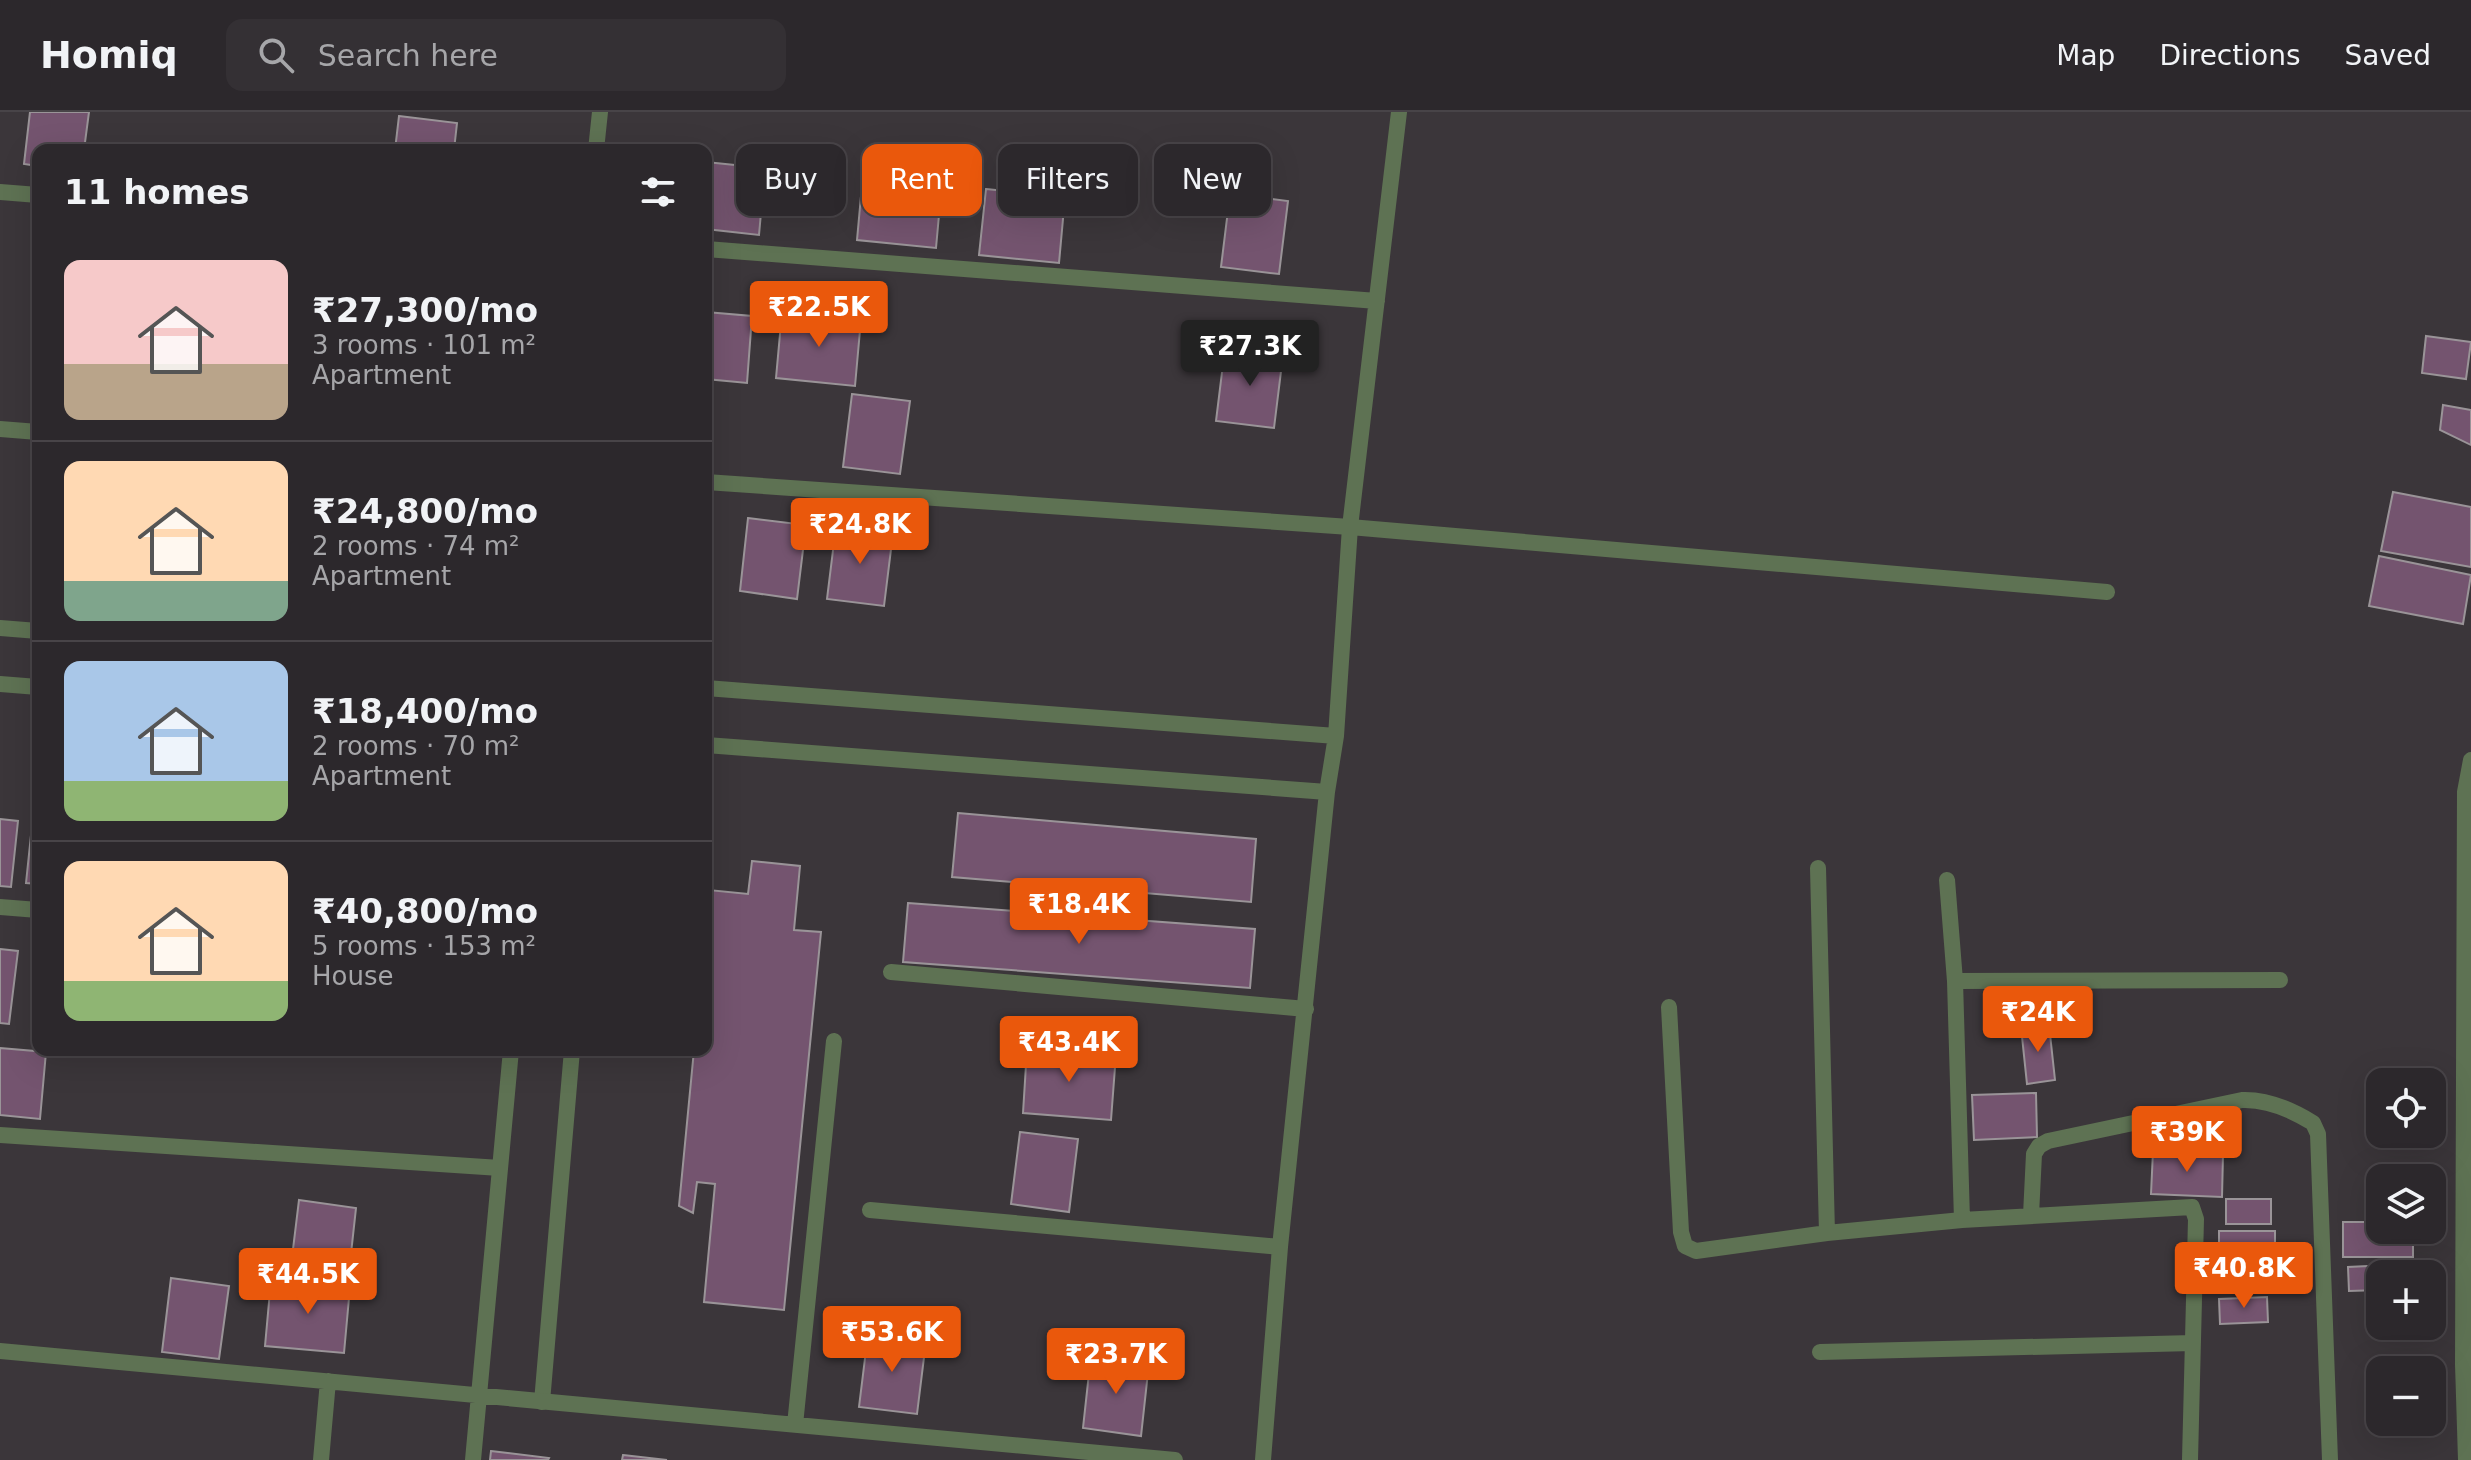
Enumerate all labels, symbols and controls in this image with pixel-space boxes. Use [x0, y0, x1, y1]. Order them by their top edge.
search box [226, 19, 786, 91]
text: Homiq [40, 33, 178, 77]
icon: search [254, 33, 298, 77]
text: Search here [318, 38, 498, 73]
text: Map [2056, 39, 2115, 72]
text: Directions [2159, 39, 2300, 72]
text: Saved [2344, 39, 2431, 72]
chip: Buy [736, 144, 846, 216]
chip: Rent [862, 144, 982, 216]
chip: Filters [998, 144, 1138, 216]
chip: New [1154, 144, 1271, 216]
icon: filters [636, 170, 680, 214]
text: 11 homes [64, 172, 249, 212]
pin: ₹22.5K [754, 281, 884, 349]
text: ₹27,300/mo [312, 290, 538, 330]
icon: home [128, 292, 224, 388]
text: ₹22.5K [768, 292, 870, 322]
pin: ₹27.3K [1185, 320, 1315, 388]
text: 3 rooms · 101 m² [312, 330, 536, 360]
text: ₹27.3K [1199, 331, 1301, 361]
text: Apartment [312, 360, 451, 390]
text: ₹24,800/mo [312, 491, 538, 531]
icon: home [128, 493, 224, 589]
pin: ₹24.8K [795, 498, 925, 566]
text: ₹24.8K [809, 509, 911, 539]
text: 2 rooms · 74 m² [312, 531, 520, 561]
text: Apartment [312, 561, 451, 591]
text: ₹18,400/mo [312, 691, 538, 731]
icon: home [128, 693, 224, 789]
text: 2 rooms · 70 m² [312, 731, 520, 761]
text: Apartment [312, 761, 451, 791]
pin: ₹18.4K [1014, 878, 1144, 946]
text: ₹18.4K [1028, 889, 1130, 919]
text: ₹40,800/mo [312, 891, 538, 931]
icon: home [128, 893, 224, 989]
text: 5 rooms · 153 m² [312, 931, 536, 961]
text: House [312, 961, 393, 991]
pin: ₹24K [1991, 986, 2085, 1054]
text: ₹24K [2001, 997, 2075, 1027]
pin: ₹43.4K [1004, 1016, 1134, 1084]
text: ₹43.4K [1018, 1027, 1120, 1057]
map controls [2366, 1068, 2446, 1436]
button: locate [2366, 1068, 2446, 1148]
pin: ₹39K [2140, 1106, 2234, 1174]
text: ₹39K [2150, 1117, 2224, 1147]
button: layers [2366, 1164, 2446, 1244]
pin: ₹40.8K [2179, 1242, 2309, 1310]
pin: ₹44.5K [243, 1248, 373, 1316]
text: ₹40.8K [2193, 1253, 2295, 1283]
text: ₹44.5K [257, 1259, 359, 1289]
button: + [2366, 1260, 2446, 1340]
pin: ₹53.6K [827, 1306, 957, 1374]
text: ₹53.6K [841, 1317, 943, 1347]
pin: ₹23.7K [1051, 1328, 1181, 1396]
text: ₹23.7K [1065, 1339, 1167, 1369]
button: − [2366, 1356, 2446, 1436]

